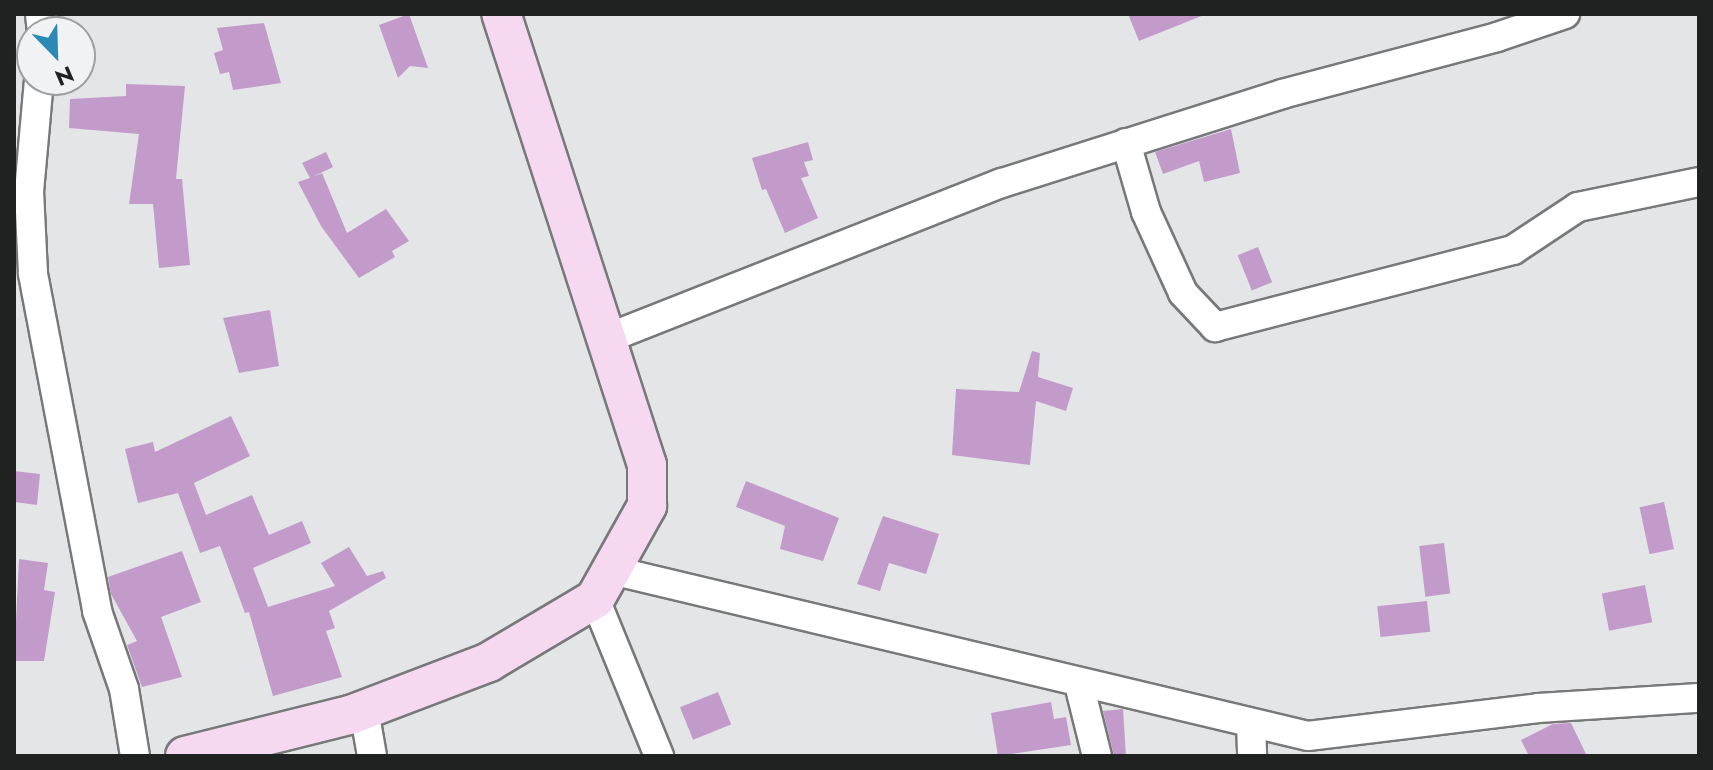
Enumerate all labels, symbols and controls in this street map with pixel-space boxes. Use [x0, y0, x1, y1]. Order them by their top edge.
north arrow [16, 16, 96, 96]
text: N [50, 58, 79, 94]

